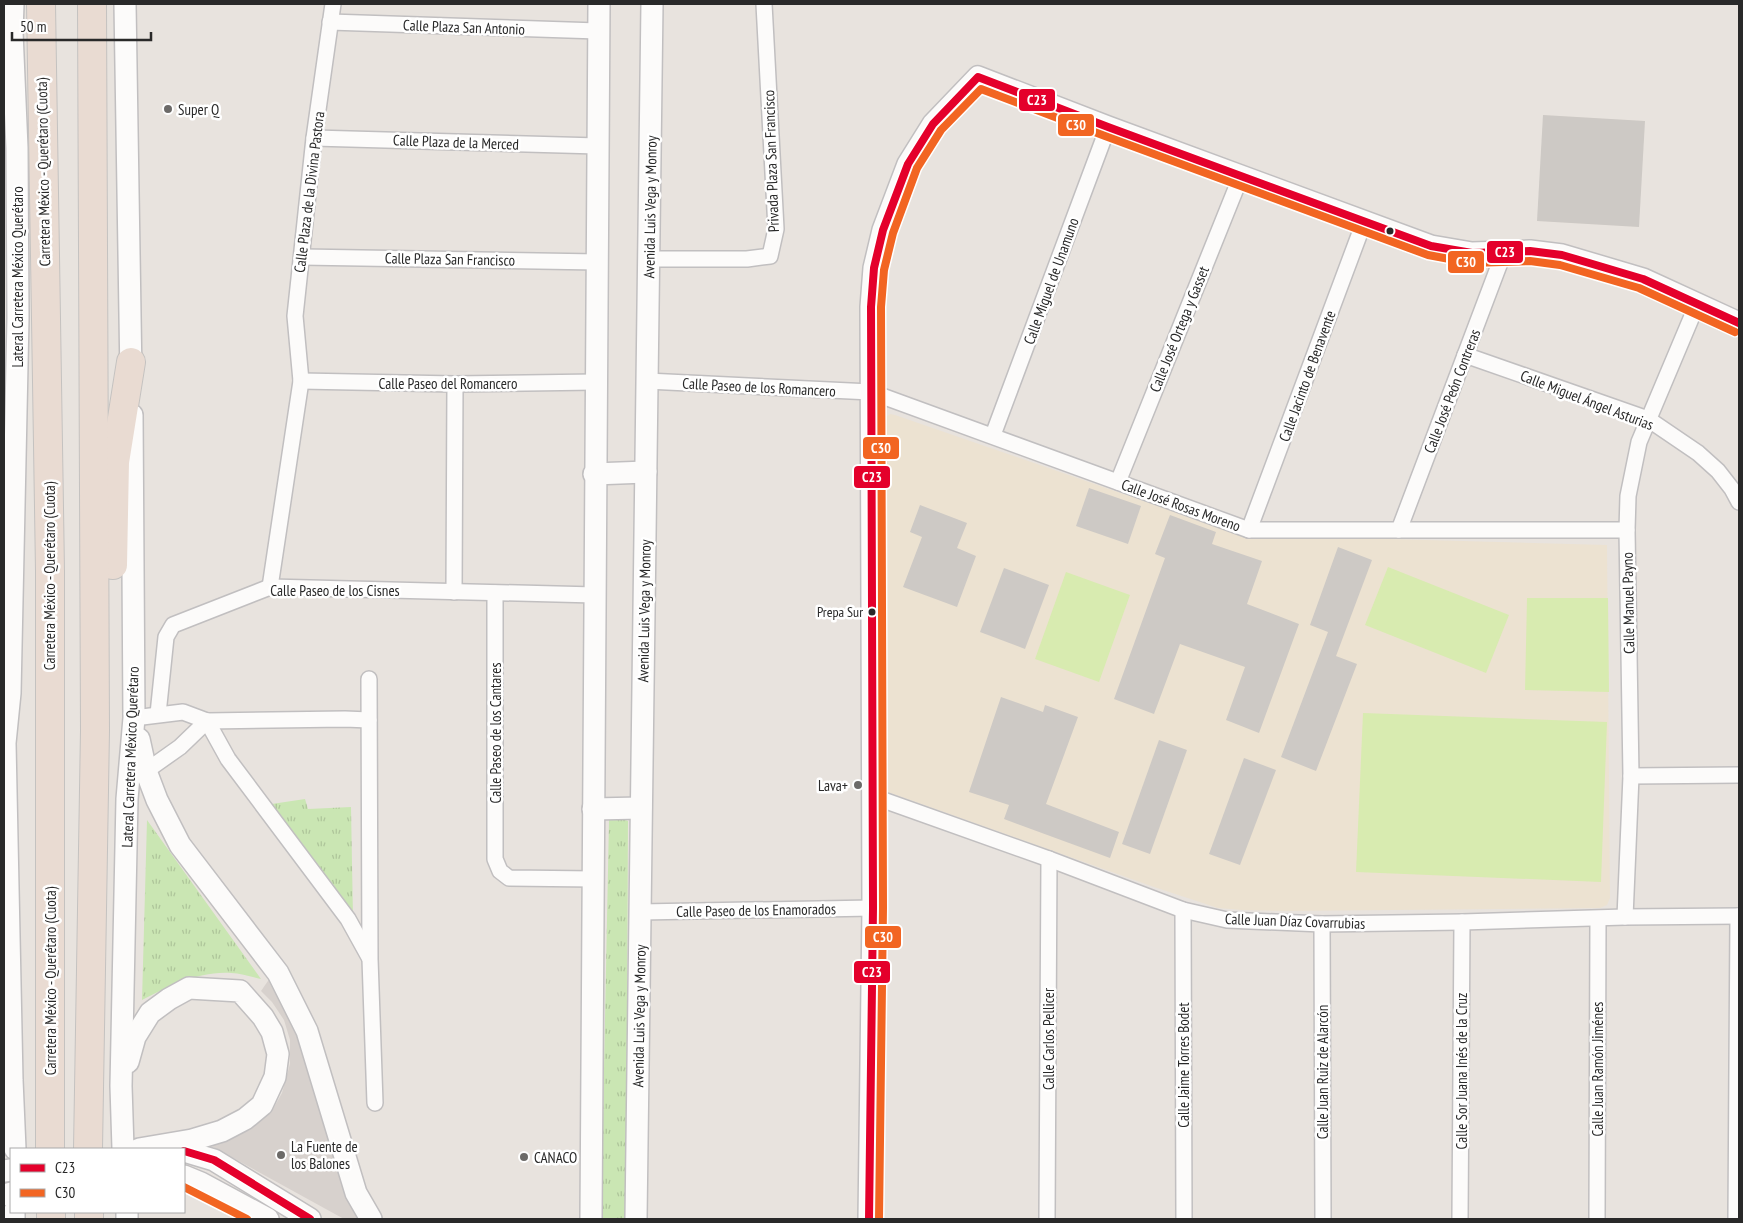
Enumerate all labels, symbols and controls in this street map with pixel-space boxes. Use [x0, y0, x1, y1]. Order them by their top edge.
scale bar [12, 10, 151, 42]
street label: Calle Plaza San Antonio [403, 15, 525, 39]
text: 50 m [20, 17, 46, 36]
street label: Carretera México - Querétaro (Cuota) [32, 77, 54, 266]
line badge: C23 [1018, 88, 1056, 112]
street label: Privada Plaza San Francisco [759, 90, 783, 232]
text: C23 [1027, 91, 1047, 109]
place label: Super Q [178, 100, 220, 119]
marker: Super Q [162, 103, 174, 115]
street label: Calle Plaza de la Divina Pastora [290, 110, 328, 274]
line badge: C30 [1057, 113, 1095, 137]
text: C30 [1066, 116, 1086, 134]
street label: Calle Plaza de la Merced [393, 130, 519, 154]
street label: Avenida Luis Vega y Monroy [639, 135, 661, 279]
street label: Lateral Carretera México Querétaro [8, 186, 27, 368]
street label: Calle Miguel de Unamuno [1019, 215, 1083, 347]
unlabelled marker [1385, 226, 1395, 236]
line badge: C23 [1486, 240, 1524, 264]
text: C23 [1495, 243, 1515, 261]
street label: Calle Plaza San Francisco [385, 248, 515, 270]
line badge: C30 [1447, 250, 1485, 274]
text: C30 [1456, 253, 1476, 271]
street label: Calle José Ortega y Gasset [1145, 263, 1213, 395]
street label: Calle Jacinto de Benavente [1274, 308, 1340, 444]
street label: Calle José Peón Contreras [1420, 326, 1484, 456]
street label: Calle Miguel Ángel Asturias [1518, 366, 1656, 434]
street label: Calle Paseo de los Romancero [682, 373, 836, 401]
street label: Calle Paseo del Romancero [379, 374, 517, 393]
line badge: C30 [862, 436, 900, 460]
text: C30 [871, 439, 891, 457]
line badge: C23 [853, 465, 891, 489]
text: C23 [862, 468, 882, 486]
street label: Calle José Rosas Moreno [1119, 475, 1243, 535]
street label: Carretera México - Querétaro (Cuota) [40, 481, 59, 670]
street label: Avenida Luis Vega y Monroy [633, 539, 655, 683]
street label: Calle Manuel Payno [1618, 552, 1638, 654]
street label: Calle Paseo de los Cisnes [270, 581, 400, 600]
place label: Prepa Sur [817, 603, 863, 621]
marker: Prepa Sur [867, 607, 877, 617]
street label: Calle Paseo de los Cantares [486, 662, 505, 804]
street label: Lateral Carretera México Querétaro [117, 666, 143, 848]
place label: Lava+ [818, 776, 848, 795]
marker: Lava+ [852, 779, 864, 791]
street label: Carretera México - Querétaro (Cuota) [41, 886, 60, 1075]
street label: Calle Paseo de los Enamorados [676, 899, 836, 921]
street label: Calle Juan Díaz Covarrubias [1224, 909, 1366, 933]
line badge: C30 [864, 925, 902, 949]
text: C30 [873, 928, 893, 946]
street label: Avenida Luis Vega y Monroy [628, 944, 650, 1088]
line badge: C23 [853, 960, 891, 984]
text: C23 [862, 963, 882, 981]
street label: Calle Carlos Pellicer [1039, 987, 1058, 1090]
street label: Calle Sor Juana Inés de la Cruz [1452, 993, 1471, 1149]
street label: Calle Jaime Torres Bodet [1174, 1002, 1193, 1128]
street label: Calle Juan Ramón Jiménes [1588, 1002, 1607, 1136]
street label: Calle Juan Ruiz de Alarcón [1313, 1005, 1332, 1139]
place label: La Fuente de los Balones [291, 1137, 358, 1173]
legend [10, 1148, 185, 1213]
place label: CANACO [534, 1148, 577, 1167]
marker: La Fuente de los Balones [275, 1149, 287, 1161]
marker: CANACO [518, 1151, 530, 1163]
text: C23 [55, 1158, 75, 1177]
text: C30 [55, 1183, 76, 1202]

